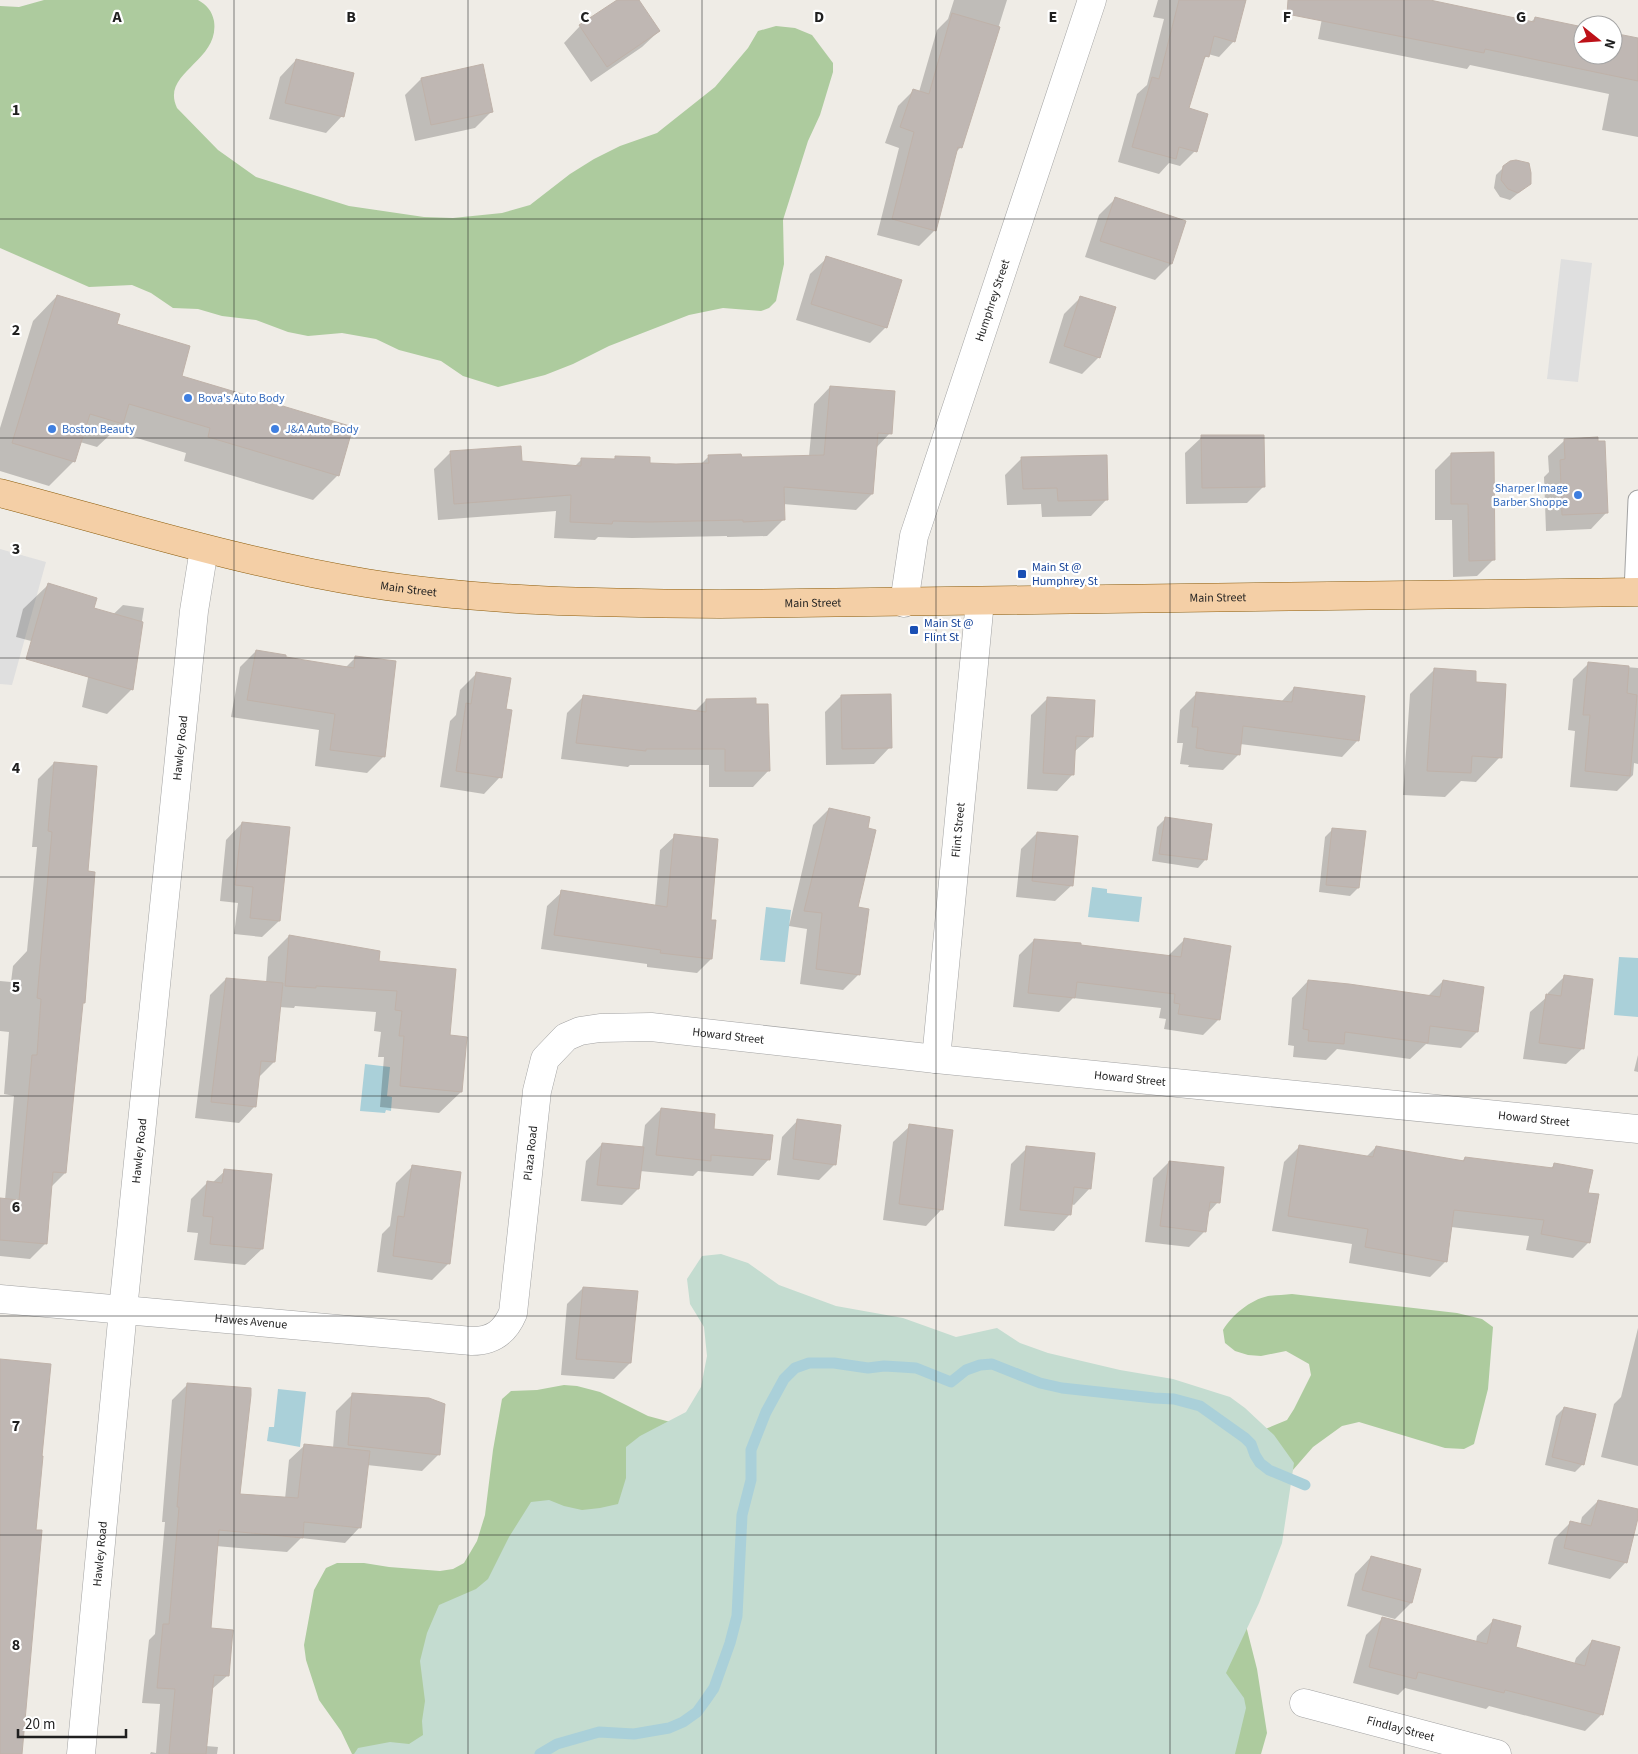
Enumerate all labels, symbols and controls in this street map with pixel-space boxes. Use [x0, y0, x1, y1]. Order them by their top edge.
text: A [111, 6, 122, 28]
text: B [346, 6, 356, 28]
text: C [580, 6, 590, 28]
text: D [814, 6, 824, 28]
text: E [1049, 6, 1057, 28]
text: F [1283, 6, 1291, 28]
text: G [1516, 6, 1526, 28]
north arrow [1573, 15, 1623, 65]
text: N [1599, 36, 1620, 51]
text: 1 [12, 99, 20, 121]
street label: Humphrey Street [971, 257, 1014, 344]
text: 2 [12, 319, 20, 341]
place label: Bova's Auto Body [198, 390, 285, 407]
marker: Bova's Auto Body [182, 392, 194, 404]
place label: Boston Beauty [62, 421, 135, 438]
place label: J&A Auto Body [285, 421, 359, 438]
marker: Boston Beauty [46, 423, 58, 435]
marker: J&A Auto Body [269, 423, 281, 435]
place label: Sharper Image Barber Shoppe [1493, 480, 1568, 511]
marker: Sharper Image Barber Shoppe [1572, 489, 1584, 501]
text: 3 [12, 538, 20, 560]
place label: Main St @ Humphrey St [1032, 559, 1098, 590]
marker: Main St @ Humphrey St [1016, 568, 1028, 580]
street label: Main Street [379, 577, 438, 601]
street label: Main Street [1189, 589, 1246, 606]
street label: Main Street [784, 594, 841, 612]
place label: Main St @ Flint St [924, 615, 973, 646]
marker: Main St @ Flint St [908, 624, 920, 636]
street label: Hawley Road [168, 714, 192, 781]
text: 4 [12, 757, 21, 779]
street label: Flint Street [947, 802, 969, 858]
text: 5 [12, 976, 20, 998]
street label: Howard Street [691, 1023, 765, 1048]
street label: Howard Street [1093, 1066, 1167, 1090]
street label: Howard Street [1497, 1107, 1571, 1131]
street label: Hawley Road [127, 1117, 151, 1184]
street label: Plaza Road [519, 1125, 542, 1181]
text: 6 [12, 1196, 20, 1218]
street label: Hawes Avenue [214, 1310, 288, 1333]
text: 7 [12, 1415, 20, 1437]
street label: Hawley Road [88, 1521, 111, 1587]
text: 8 [12, 1634, 20, 1656]
scale bar [18, 1706, 125, 1738]
street label: Findlay Street [1365, 1711, 1436, 1746]
text: 20 m [25, 1714, 55, 1735]

